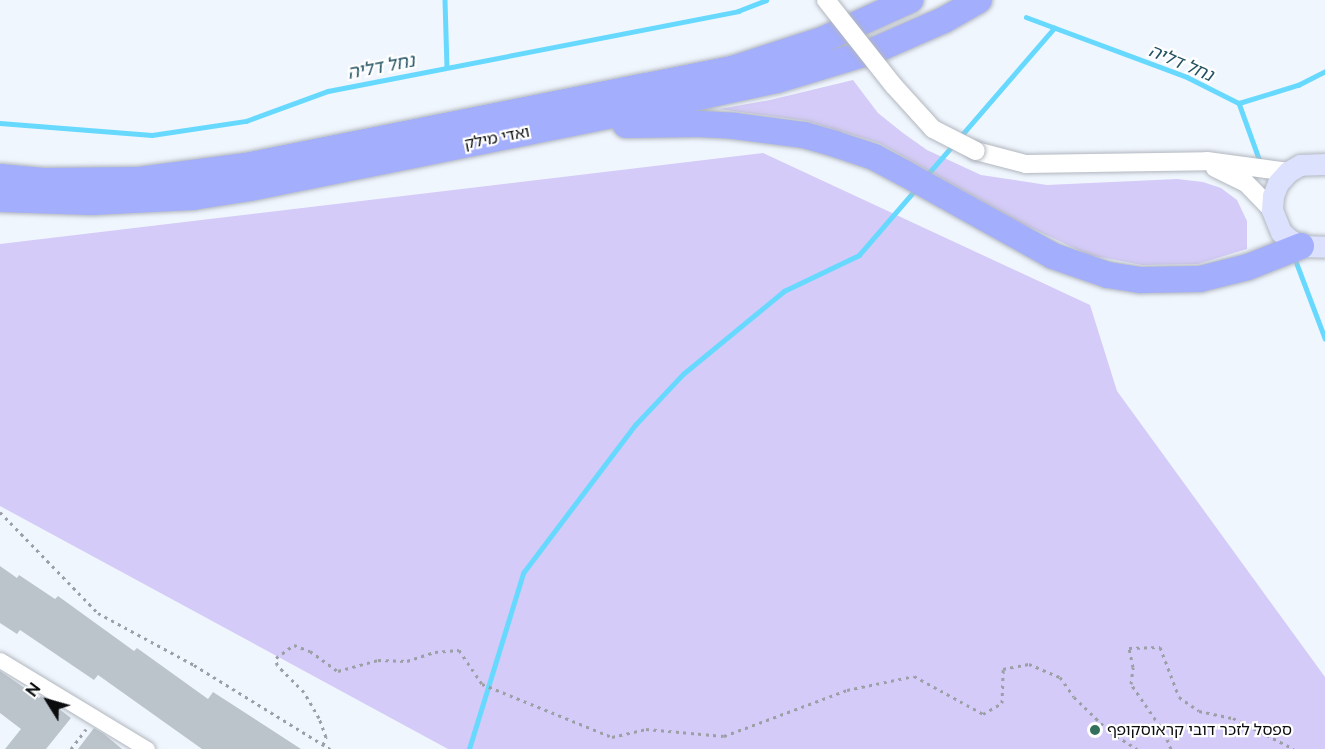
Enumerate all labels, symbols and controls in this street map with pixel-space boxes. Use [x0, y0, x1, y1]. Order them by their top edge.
water label: נחל דליה [1145, 40, 1217, 86]
water label: נחל דליה [346, 50, 416, 84]
street label: ואדי מילק [463, 122, 531, 154]
north arrow [18, 671, 78, 731]
text: N [22, 679, 44, 700]
place label: ספסל לזכר דובי קראוסקופף [1107, 720, 1292, 740]
marker: ספסל לזכר דובי קראוסקופף [1088, 723, 1102, 737]

